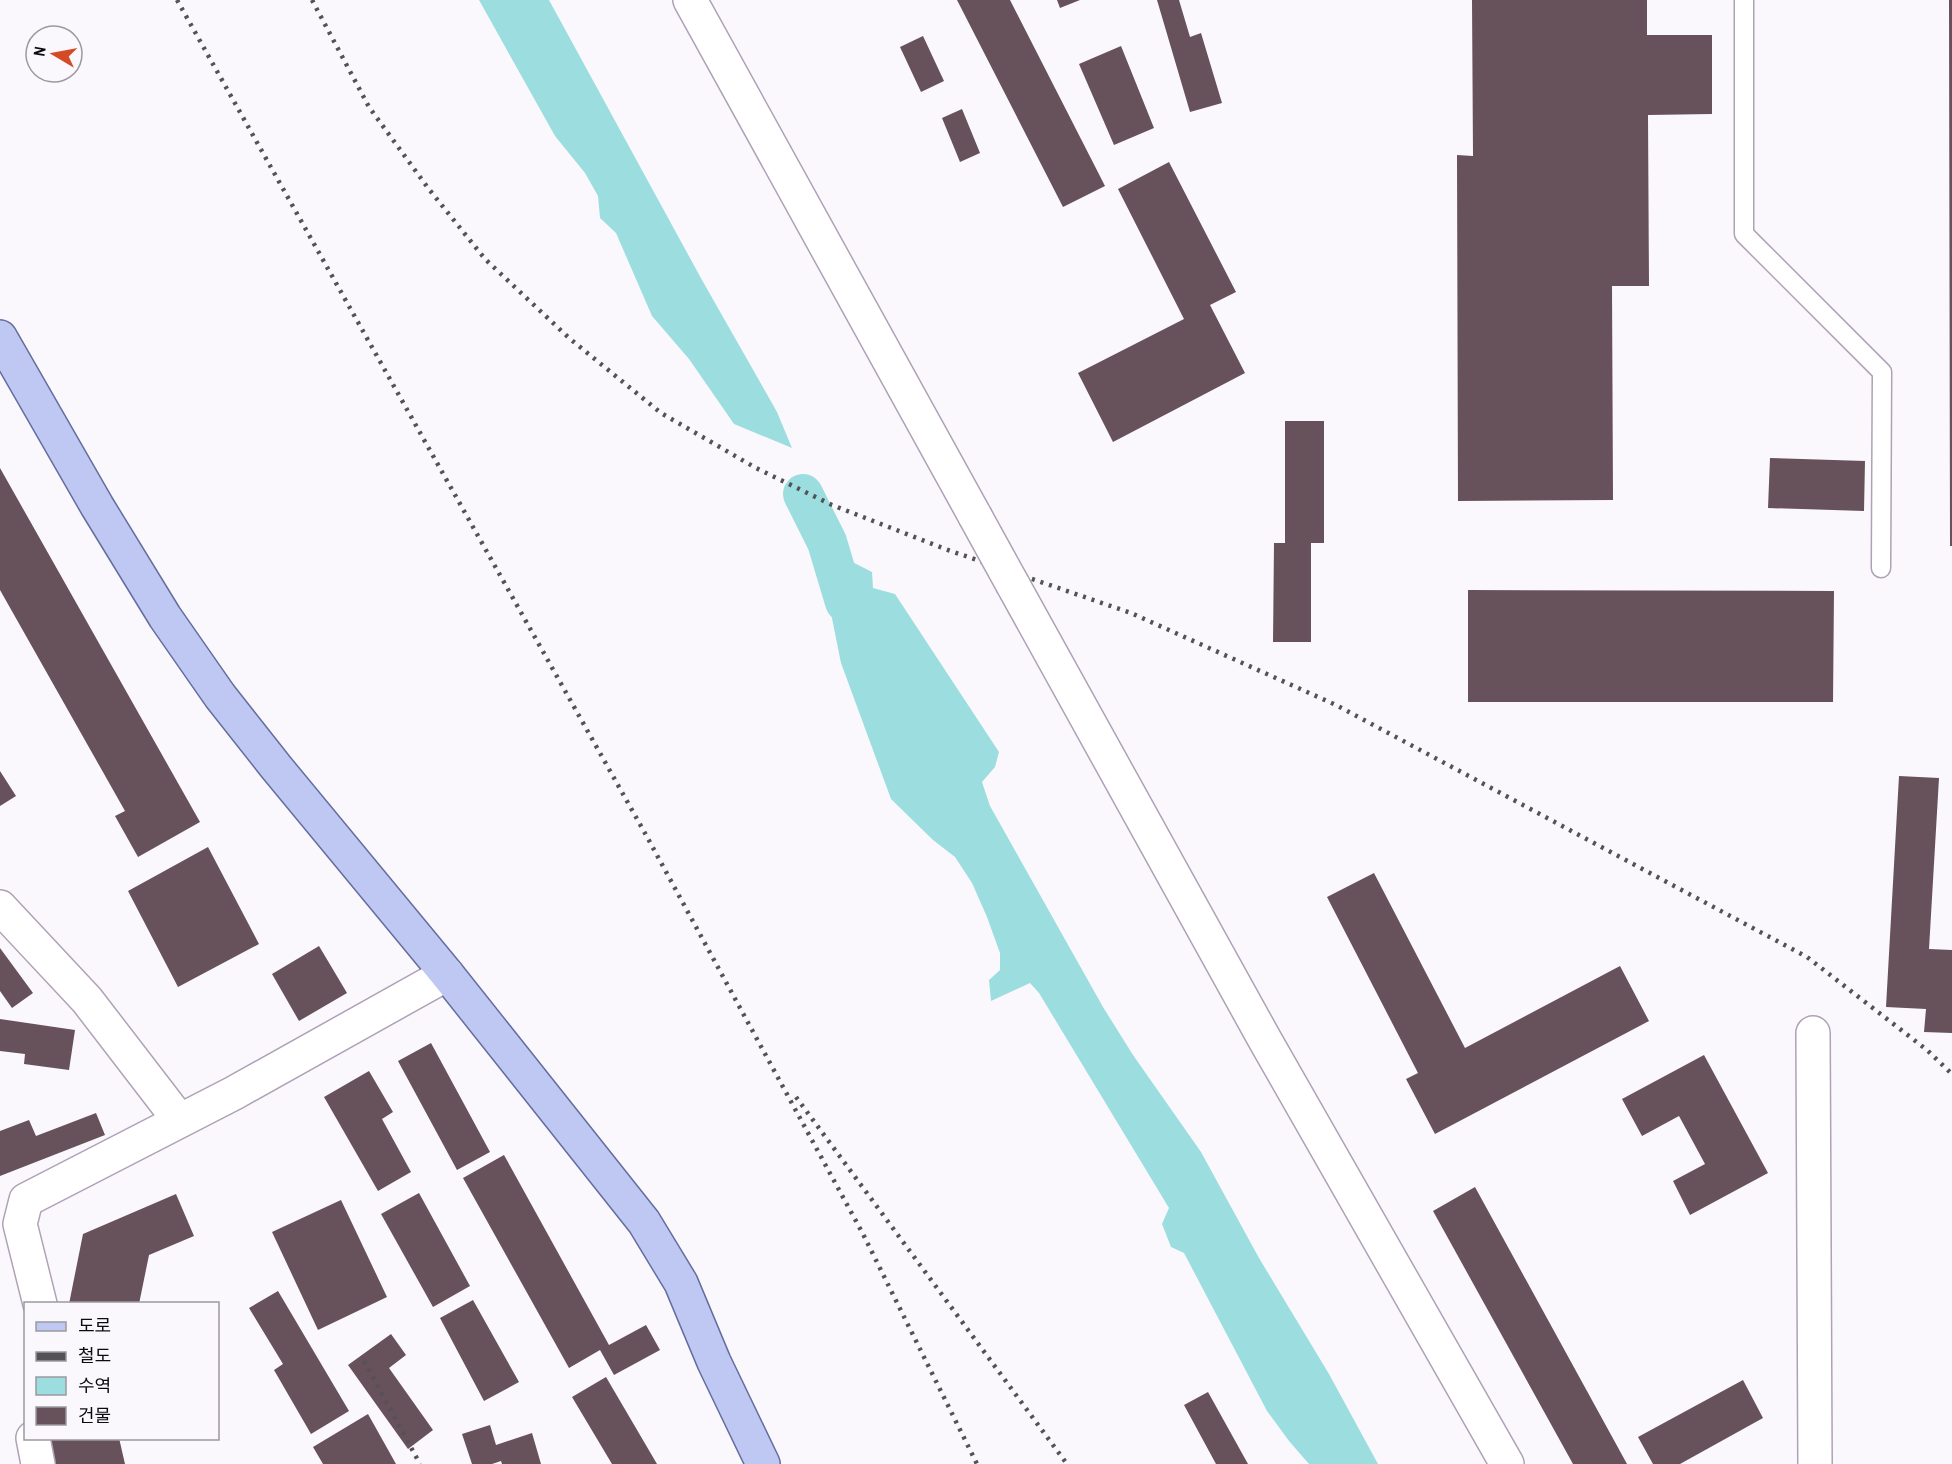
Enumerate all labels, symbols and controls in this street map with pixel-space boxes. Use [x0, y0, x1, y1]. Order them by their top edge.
north arrow [24, 24, 84, 84]
text: N [28, 45, 51, 58]
legend [24, 1302, 219, 1440]
text: 도로 [78, 1313, 111, 1338]
text: 철도 [78, 1343, 111, 1368]
text: 수역 [78, 1373, 111, 1398]
text: 건물 [78, 1403, 111, 1428]

